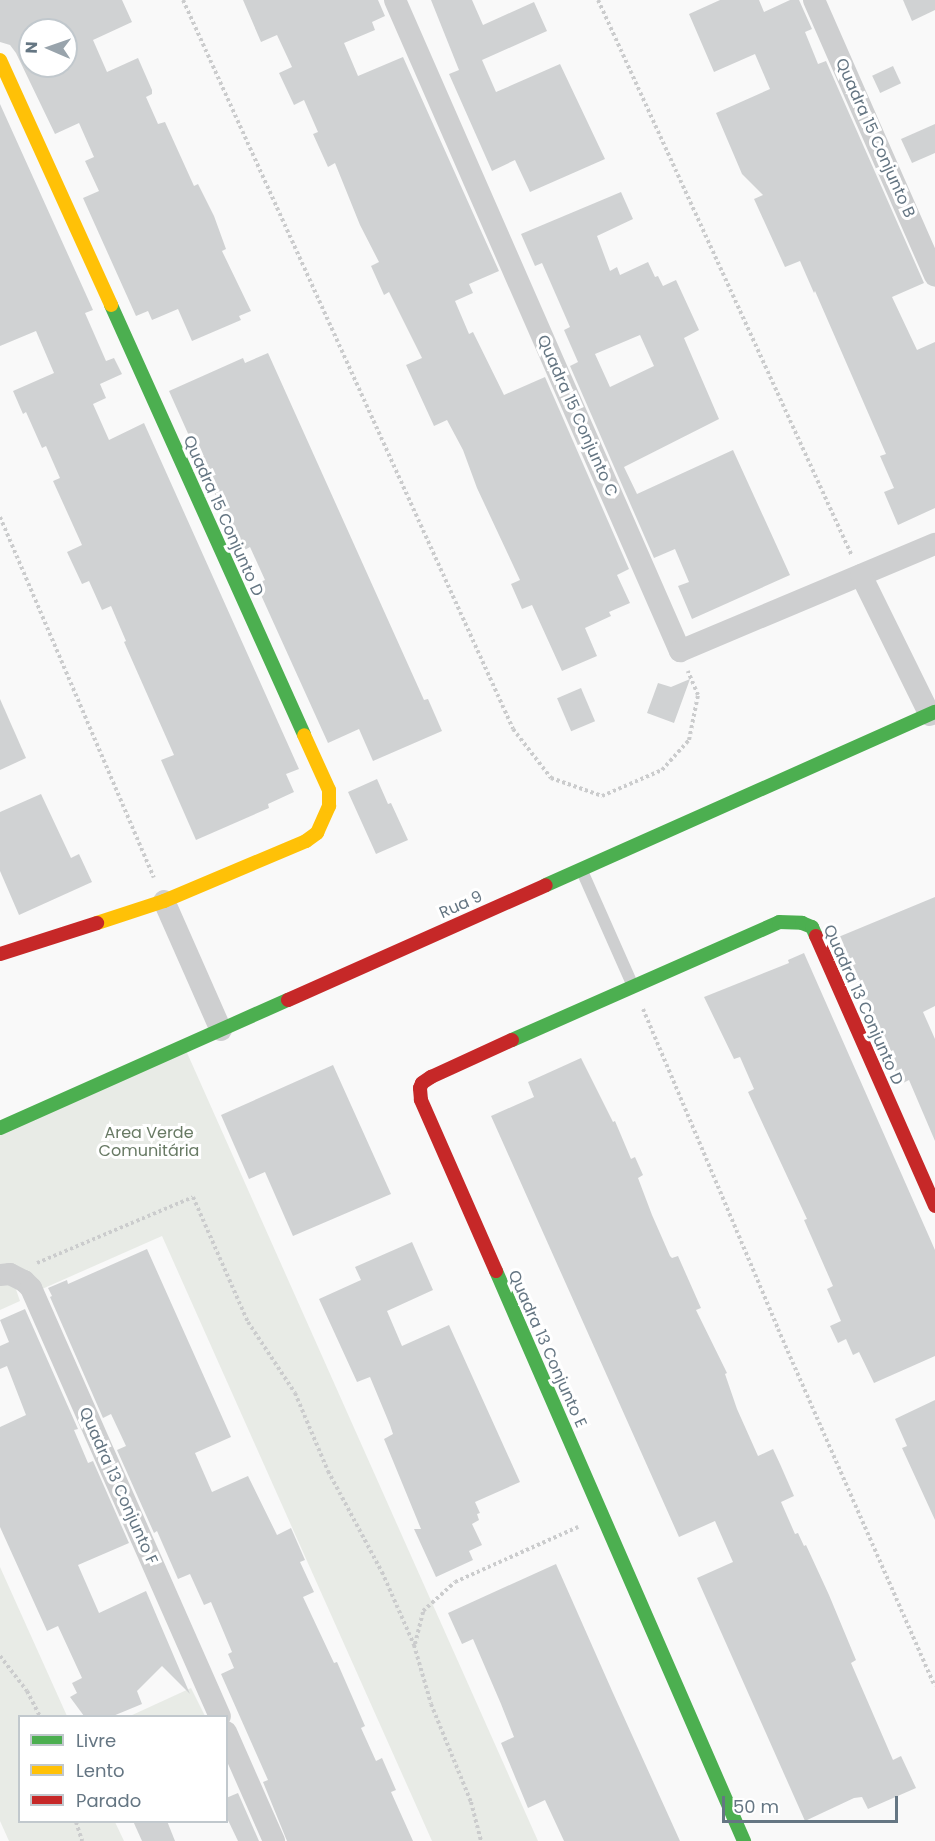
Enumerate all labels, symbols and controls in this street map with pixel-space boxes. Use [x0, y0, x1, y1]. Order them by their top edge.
north arrow [18, 18, 78, 78]
text: N [20, 41, 43, 54]
street label: Quadra 15 Conjunto B [831, 55, 919, 221]
street label: Quadra 15 Conjunto C [533, 332, 621, 500]
street label: Quadra 15 Conjunto D [179, 433, 267, 599]
street label: Rua 9 [436, 887, 486, 923]
street label: Quadra 13 Conjunto D [819, 922, 907, 1088]
park label: Area Verde Comunitária [99, 1123, 199, 1161]
street label: Quadra 13 Conjunto E [504, 1267, 590, 1431]
street label: Quadra 13 Conjunto F [75, 1404, 161, 1568]
legend [18, 1715, 228, 1823]
text: Livre [76, 1728, 116, 1753]
text: Lento [76, 1758, 125, 1783]
scale bar [725, 1784, 900, 1822]
text: Parado [76, 1788, 141, 1813]
text: 50 m [733, 1794, 779, 1819]

